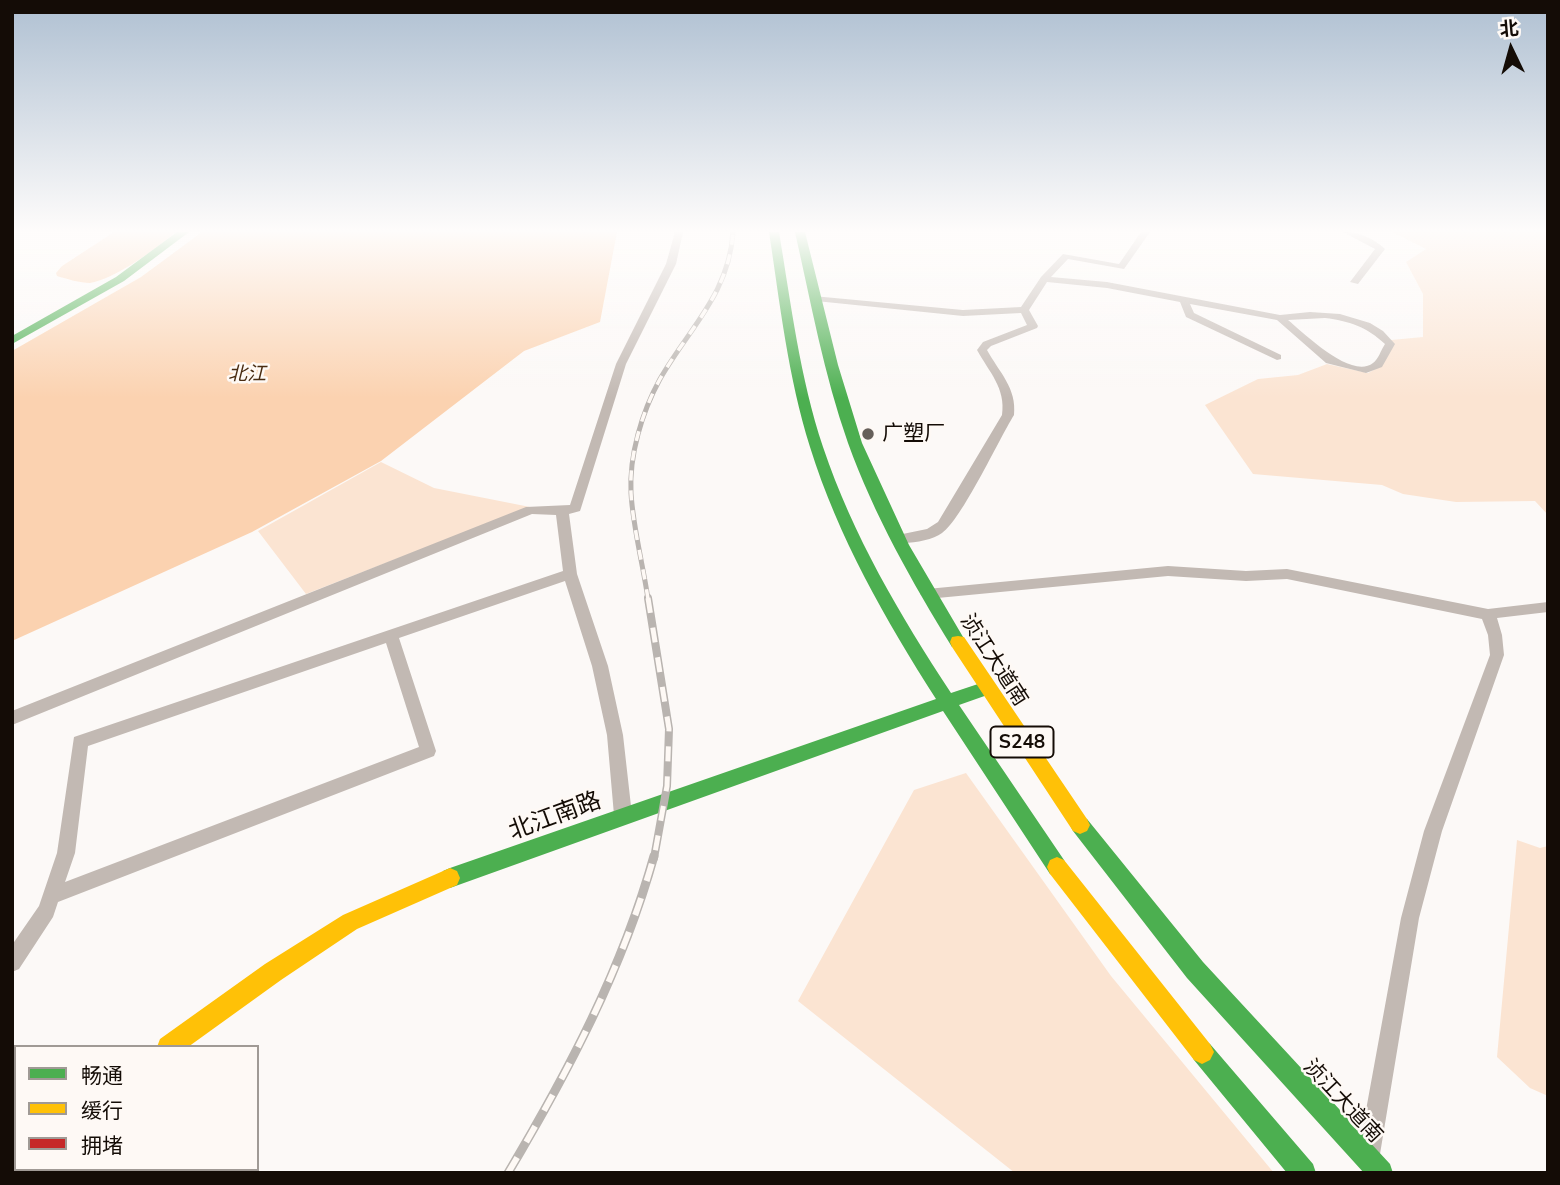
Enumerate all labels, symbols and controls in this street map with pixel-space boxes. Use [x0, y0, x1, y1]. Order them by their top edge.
north arrow [1476, 14, 1546, 84]
text: 北 [1499, 15, 1520, 41]
water label: 北江 [228, 363, 266, 385]
place label: 广塑厂 [882, 421, 945, 447]
marker: 广塑厂 [860, 426, 876, 442]
street label: 浈江大道南 [955, 609, 1033, 711]
road number: S248 [990, 726, 1054, 758]
street label: 北江南路 [505, 786, 605, 846]
legend [14, 1045, 259, 1171]
street label: 浈江大道南 [1298, 1054, 1388, 1148]
text: 畅通 [81, 1062, 123, 1088]
text: 缓行 [81, 1097, 123, 1123]
text: 拥堵 [81, 1132, 123, 1158]

